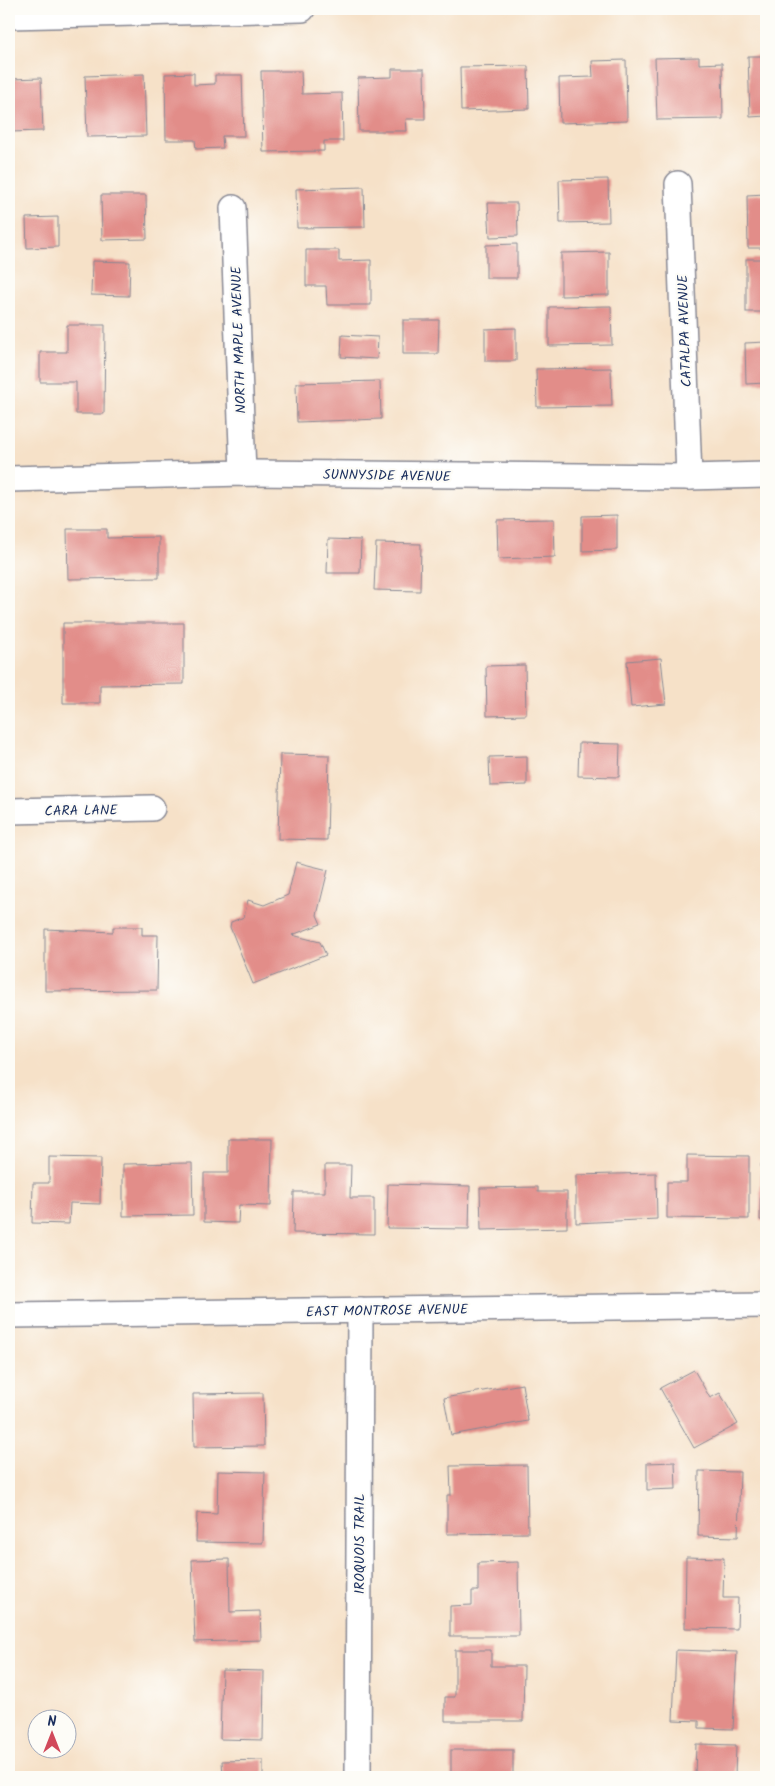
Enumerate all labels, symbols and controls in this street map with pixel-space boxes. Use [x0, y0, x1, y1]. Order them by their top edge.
street label: NORTH MAPLE AVENUE [225, 265, 253, 414]
street label: CATALPA AVENUE [672, 274, 698, 388]
street label: SUNNYSIDE AVENUE [323, 464, 452, 488]
street label: CARA LANE [44, 799, 119, 823]
street label: EAST MONTROSE AVENUE [306, 1299, 469, 1323]
street label: IROQUOIS TRAIL [349, 1494, 371, 1594]
north arrow [28, 1708, 78, 1758]
text: N [48, 1711, 57, 1733]

